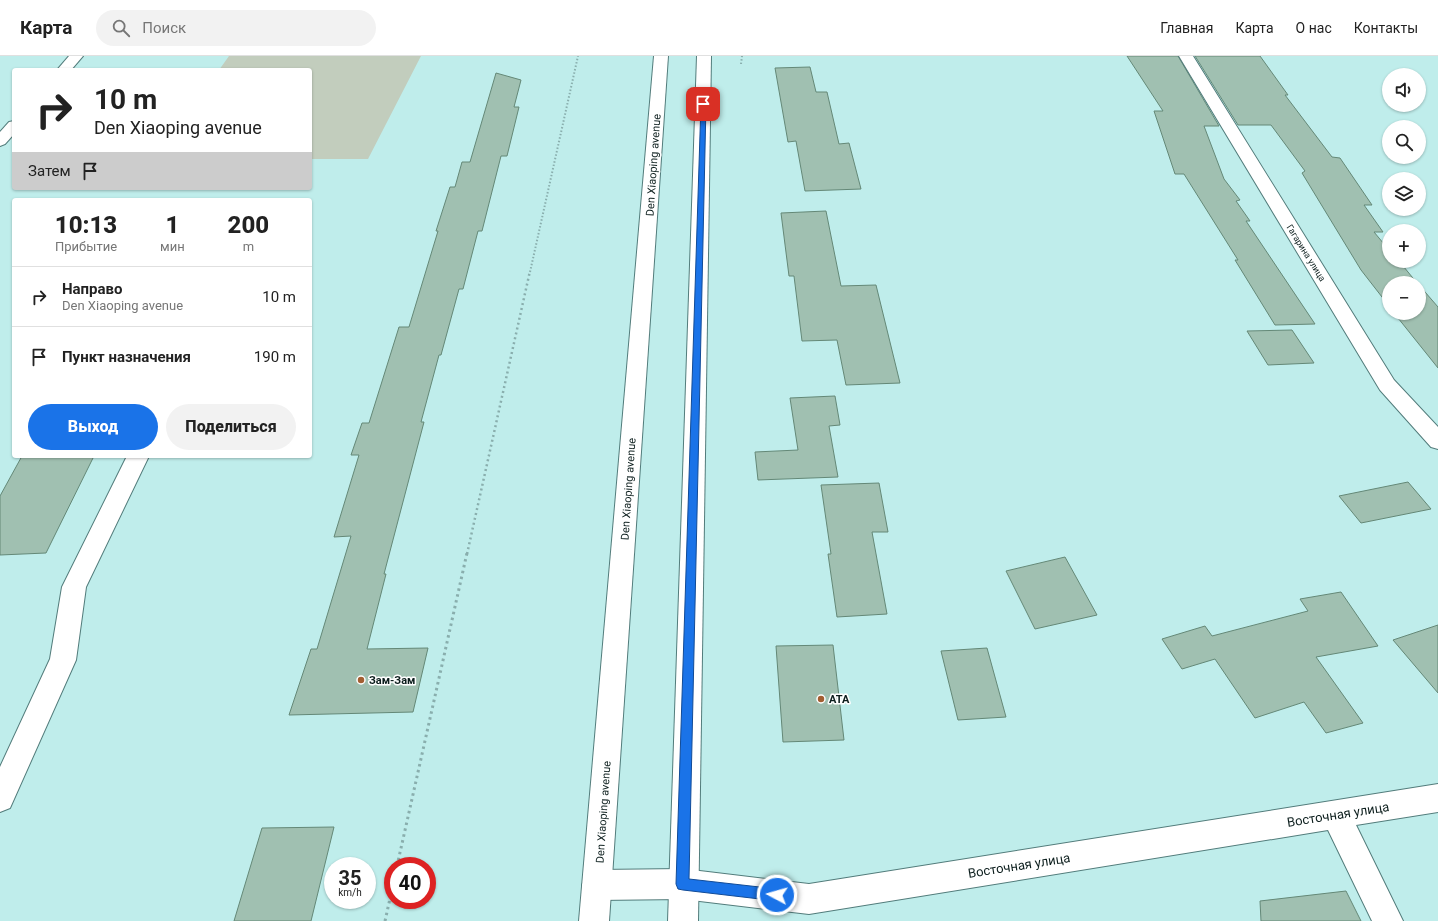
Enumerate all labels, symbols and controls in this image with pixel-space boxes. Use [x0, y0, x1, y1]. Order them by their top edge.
search box [96, 10, 376, 46]
text: Карта [20, 16, 72, 39]
icon: search [110, 17, 132, 39]
text: Поиск [142, 19, 186, 37]
text: Главная [1160, 20, 1213, 36]
text: Карта [1235, 20, 1274, 36]
text: О нас [1296, 20, 1332, 36]
text: Контакты [1354, 20, 1418, 36]
map controls [1382, 68, 1426, 320]
button: sound [1382, 68, 1426, 112]
text: 10 m [94, 83, 157, 116]
icon: right [28, 84, 80, 136]
pin [686, 87, 720, 121]
icon: arrive [692, 93, 714, 115]
street label: Den Xiaoping avenue [643, 113, 664, 217]
text: Den Xiaoping avenue [94, 117, 262, 138]
button: search [1382, 120, 1426, 164]
icon: arrive [79, 160, 101, 182]
text: Затем [28, 162, 71, 180]
button: layers [1382, 172, 1426, 216]
text: 10:13 [55, 211, 117, 239]
text: 1 [165, 211, 179, 239]
text: 200 [228, 211, 269, 239]
street label: Гагарина улица [1285, 223, 1327, 283]
button: + [1382, 224, 1426, 268]
text: Прибытие [55, 239, 117, 254]
text: мин [160, 239, 185, 254]
text: m [243, 239, 254, 254]
button: − [1382, 276, 1426, 320]
text: Направо [62, 280, 123, 298]
icon: right [28, 286, 50, 308]
text: 10 m [262, 288, 296, 306]
text: Den Xiaoping avenue [62, 298, 183, 313]
icon: arrive [28, 346, 50, 368]
text: Пункт назначения [62, 348, 191, 366]
text: 190 m [254, 348, 296, 366]
button: Выход [28, 404, 158, 450]
button: Поделиться [166, 404, 296, 450]
street label: Den Xiaoping avenue [618, 437, 639, 541]
place label: Зам-Зам [369, 674, 415, 687]
marker: Зам-Зам [356, 675, 366, 685]
place label: АТА [829, 693, 850, 706]
marker: АТА [816, 694, 826, 704]
street label: Den Xiaoping avenue [593, 760, 614, 864]
street label: Восточная улица [1286, 799, 1390, 830]
street label: Восточная улица [967, 850, 1071, 881]
speed limit sign: 40 [384, 857, 436, 909]
text: 35 [339, 866, 361, 890]
position arrow [756, 874, 798, 916]
text: km/h [338, 887, 362, 898]

